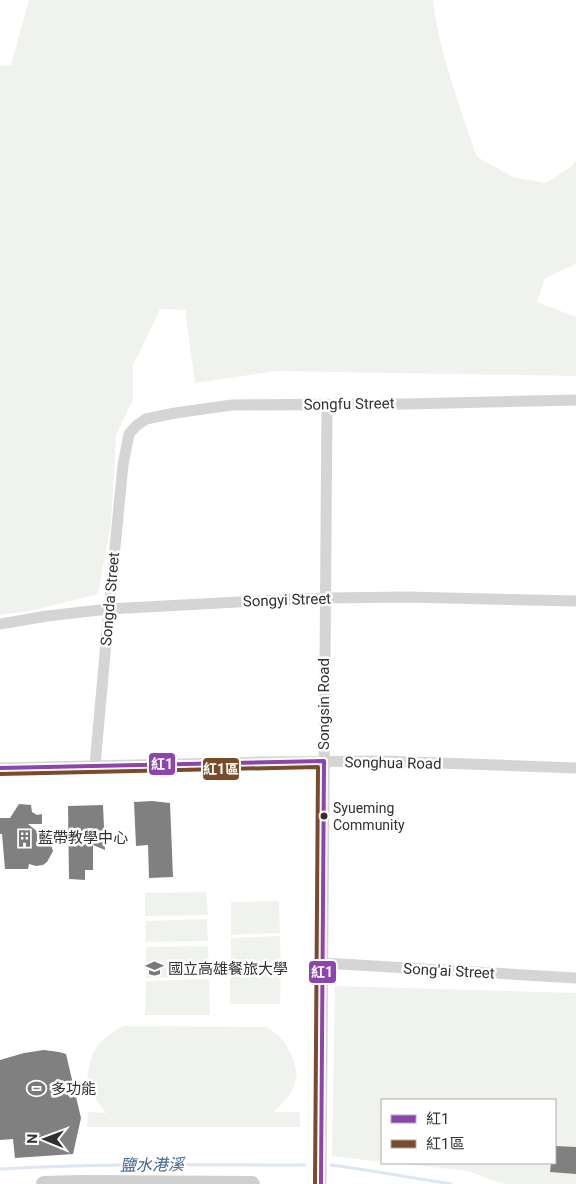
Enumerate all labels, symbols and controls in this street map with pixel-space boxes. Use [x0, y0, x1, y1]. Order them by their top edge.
street label: Songfu Street [303, 394, 395, 414]
street label: Songda Street [97, 551, 123, 647]
street label: Songyi Street [243, 589, 331, 611]
street label: Songsin Road [315, 658, 333, 750]
line badge: 紅1 [148, 752, 176, 776]
street label: Songhua Road [344, 753, 442, 773]
text: 紅1 [151, 756, 173, 772]
line badge: 紅1區 [202, 757, 240, 781]
text: 紅1區 [203, 761, 239, 777]
place label: Syueming Community [333, 800, 405, 833]
marker: Syueming Community [319, 811, 329, 821]
building icon: 藍帶教學中心 [14, 828, 34, 848]
place label: 藍帶教學中心 [38, 829, 128, 847]
school or university icon: 國立高雄餐旅大學 [144, 959, 164, 979]
place label: 國立高雄餐旅大學 [168, 960, 288, 978]
line badge: 紅1 [308, 960, 337, 984]
street label: Song'ai Street [403, 960, 495, 982]
text: 紅1 [311, 964, 333, 980]
sports icon: 多功能 [27, 1079, 47, 1099]
place label: 多功能 [51, 1080, 96, 1098]
legend [381, 1099, 556, 1164]
text: 紅1 [426, 1110, 449, 1128]
north arrow [20, 1114, 70, 1164]
text: N [24, 1134, 40, 1144]
text: 紅1區 [426, 1135, 464, 1153]
water label: 鹽水港溪 [120, 1155, 186, 1175]

